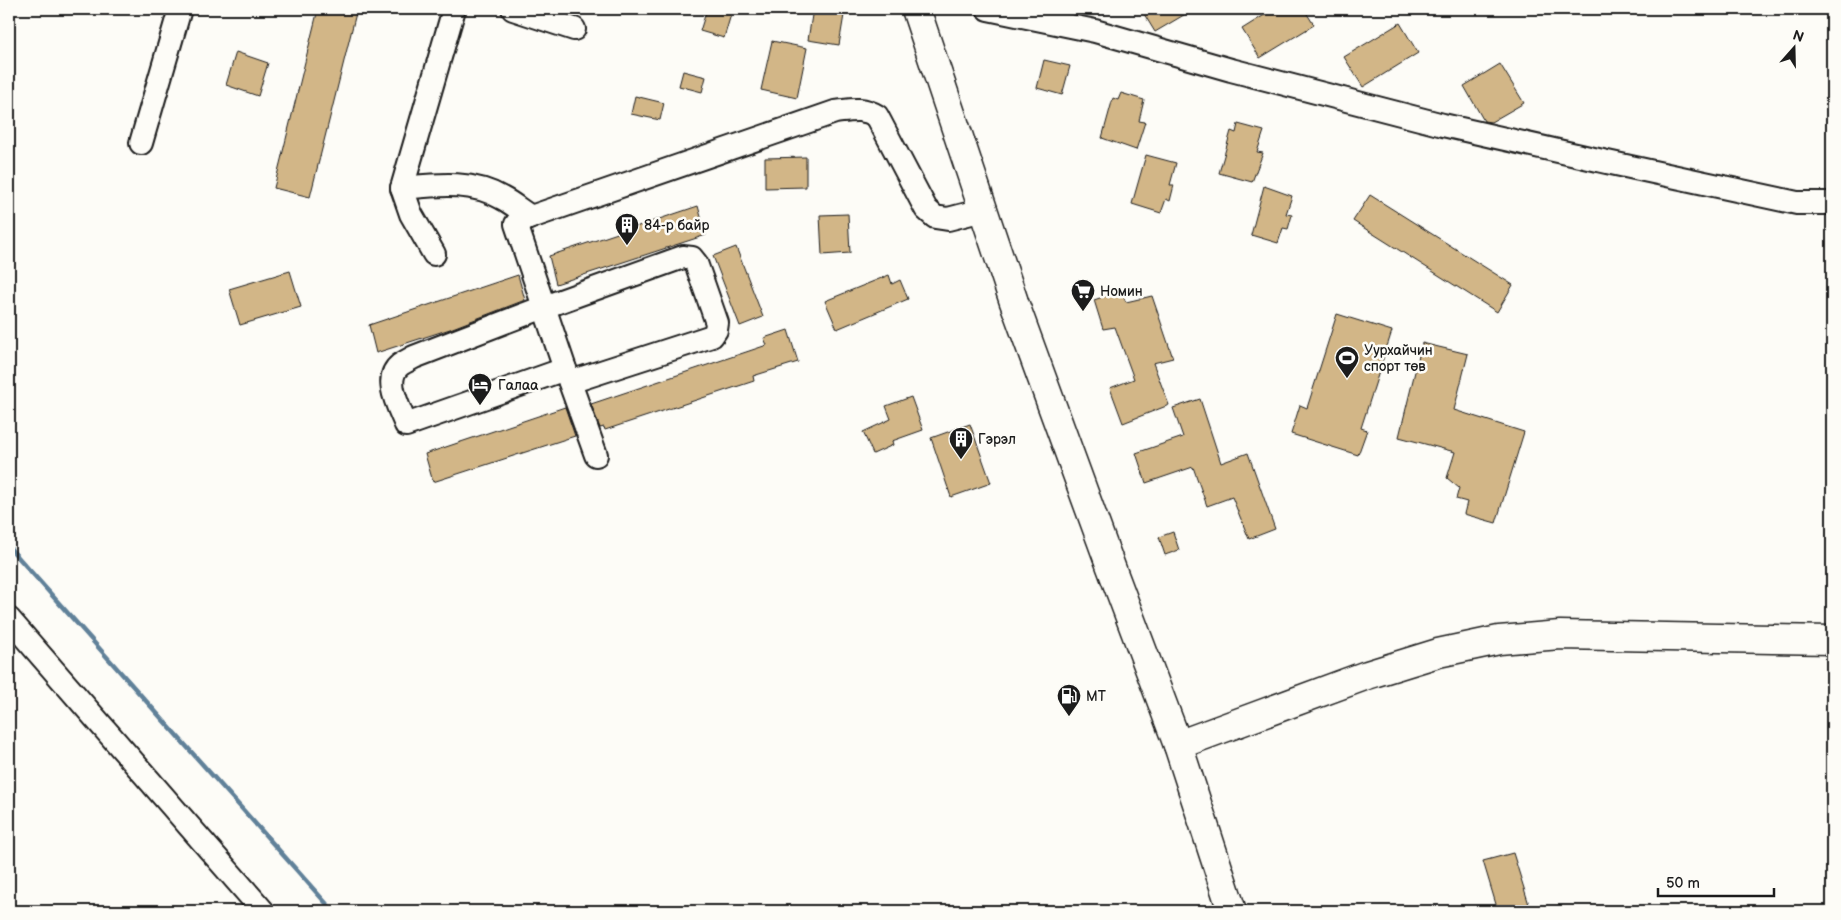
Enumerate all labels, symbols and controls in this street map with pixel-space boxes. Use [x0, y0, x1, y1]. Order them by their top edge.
north arrow [1768, 22, 1818, 72]
text: N [1790, 26, 1806, 46]
building icon: 84-р байр [614, 212, 640, 246]
place label: 84-р байр [644, 217, 709, 234]
supermarket icon: Номин [1070, 278, 1096, 312]
place label: Номин [1100, 283, 1143, 300]
place label: Уурхайчин спорт төв [1364, 342, 1433, 375]
sports icon: Уурхайчин спорт төв [1334, 345, 1360, 379]
hotel icon: Галаа [467, 372, 493, 406]
place label: Галаа [498, 377, 539, 394]
building icon: Гэрэл [948, 426, 974, 460]
place label: Гэрэл [978, 431, 1016, 448]
fuel station icon: МТ [1056, 683, 1082, 717]
place label: МТ [1086, 688, 1107, 705]
scale bar [1658, 865, 1775, 897]
text: 50 m [1666, 874, 1700, 893]

